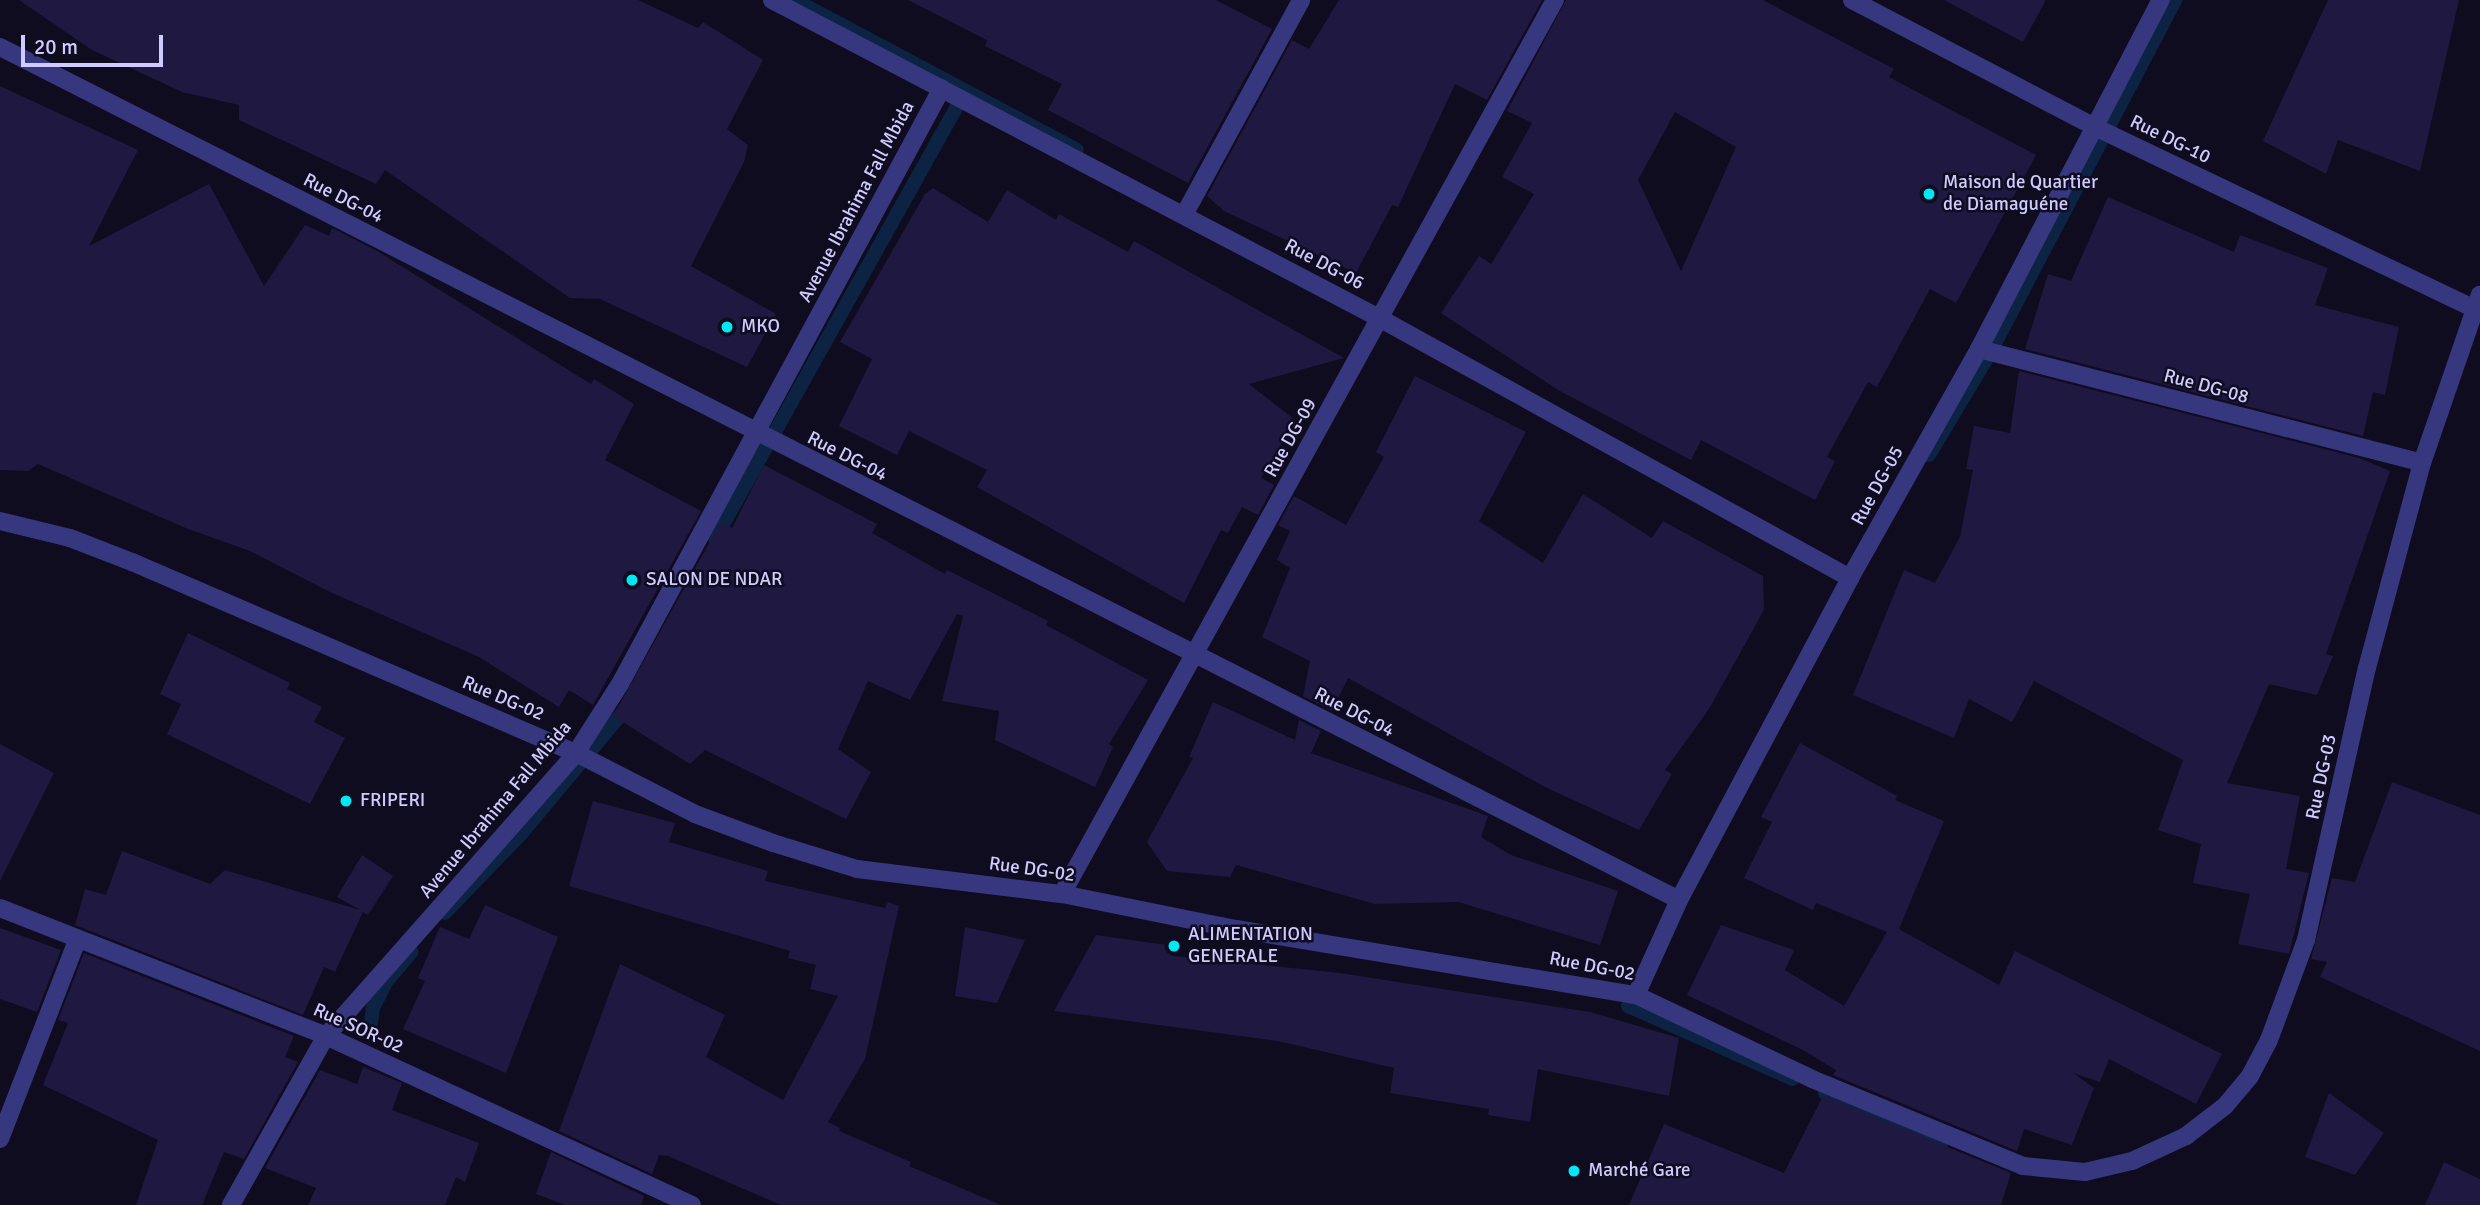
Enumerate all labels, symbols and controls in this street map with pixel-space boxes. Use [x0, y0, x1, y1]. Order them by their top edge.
scale bar [24, 21, 166, 65]
text: 20 m [34, 34, 78, 60]
street label: Avenue Ibrahima Fall Mbida [794, 98, 920, 306]
street label: Rue DG-10 [2126, 111, 2214, 169]
street label: Rue DG-04 [299, 169, 387, 229]
place label: Maison de Quartier de Diamaguéne [1943, 172, 2098, 216]
marker: Maison de Quartier de Diamaguéne [1921, 186, 1937, 202]
street label: Rue DG-06 [1280, 235, 1368, 295]
place label: MKO [741, 316, 780, 338]
marker: MKO [719, 319, 735, 335]
street label: Rue DG-08 [2161, 365, 2251, 409]
street label: Rue DG-09 [1260, 395, 1322, 481]
street label: Rue DG-04 [803, 427, 891, 487]
street label: Rue DG-05 [1847, 443, 1909, 529]
place label: SALON DE NDAR [646, 569, 782, 591]
marker: SALON DE NDAR [624, 572, 640, 588]
street label: Rue DG-02 [459, 672, 547, 726]
street label: Rue DG-04 [1310, 683, 1398, 743]
street label: Avenue Ibrahima Fall Mbida [415, 717, 577, 903]
street label: Rue DG-03 [2302, 732, 2342, 822]
place label: FRIPERI [360, 790, 425, 812]
marker: FRIPERI [338, 793, 354, 809]
street label: Rue DG-02 [987, 853, 1077, 887]
place label: ALIMENTATION GENERALE [1188, 924, 1313, 968]
marker: ALIMENTATION GENERALE [1166, 938, 1182, 954]
street label: Rue DG-02 [1547, 948, 1637, 986]
street label: Rue SOR-02 [309, 999, 407, 1059]
place label: Marché Gare [1588, 1160, 1691, 1182]
marker: Marché Gare [1566, 1163, 1582, 1179]

